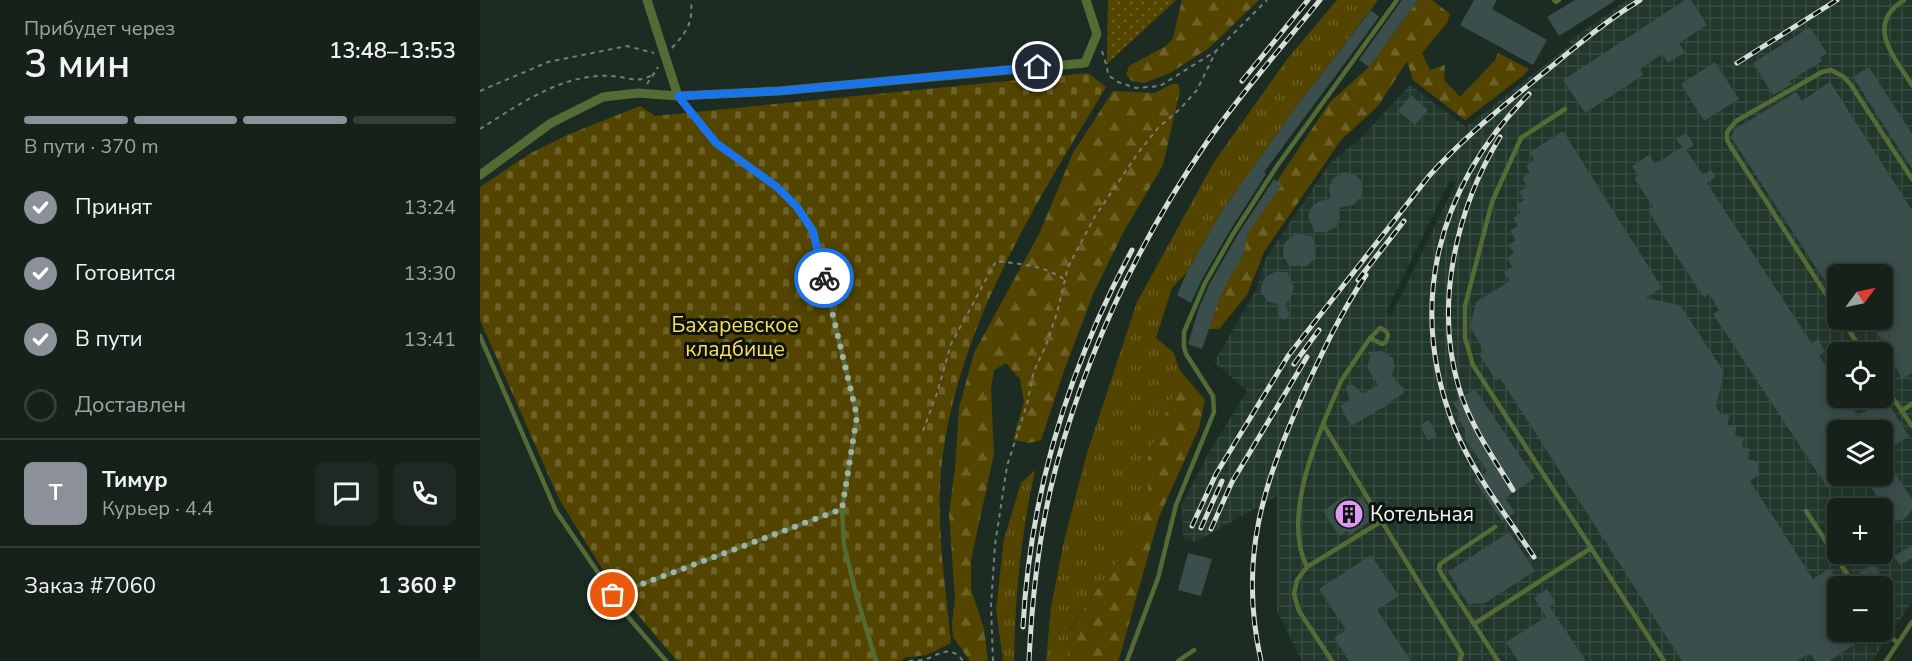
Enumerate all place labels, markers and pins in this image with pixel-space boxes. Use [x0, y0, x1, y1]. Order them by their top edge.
pin [1012, 41, 1063, 92]
building icon: Котельная [1333, 498, 1365, 530]
place label: Котельная [1370, 500, 1474, 528]
pin [587, 569, 638, 620]

